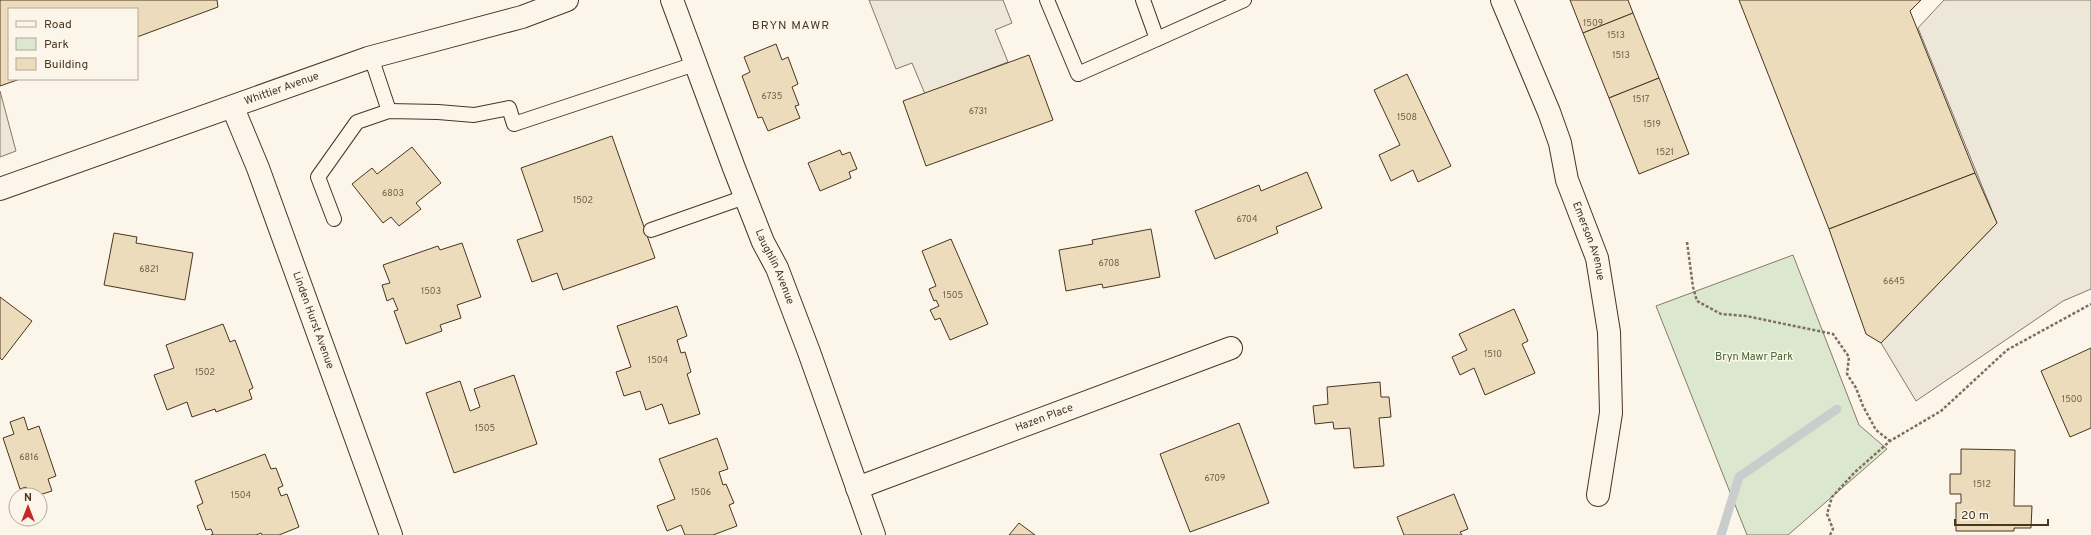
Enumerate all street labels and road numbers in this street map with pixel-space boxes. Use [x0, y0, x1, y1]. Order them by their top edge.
street label: Whittier Avenue [242, 69, 321, 108]
street label: Emerson Avenue [1569, 200, 1608, 282]
street label: Laughlin Avenue [752, 227, 797, 307]
street label: Linden Hurst Avenue [289, 270, 337, 371]
street label: Hazen Place [1013, 401, 1075, 435]

